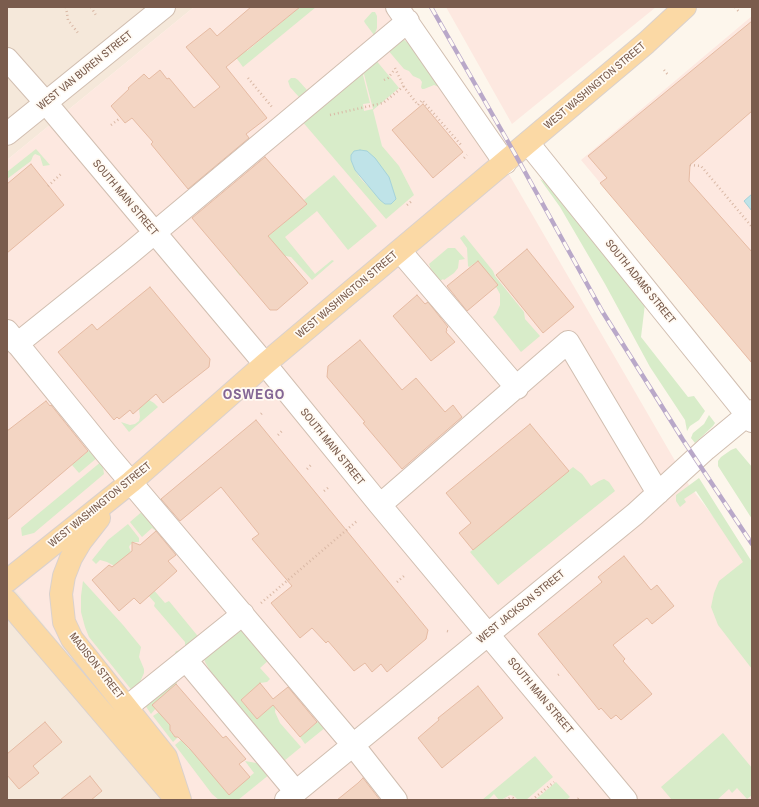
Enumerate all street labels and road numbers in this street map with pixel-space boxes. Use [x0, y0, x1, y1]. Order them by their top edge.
street label: WEST VAN BUREN STREET [35, 29, 135, 113]
street label: WEST WASHINGTON STREET [542, 40, 648, 132]
street label: SOUTH MAIN STREET [90, 157, 160, 239]
street label: SOUTH ADAMS STREET [602, 237, 678, 327]
street label: WEST WASHINGTON STREET [294, 249, 400, 341]
street label: SOUTH MAIN STREET [297, 406, 367, 488]
street label: WEST WASHINGTON STREET [46, 459, 154, 551]
street label: WEST JACKSON STREET [474, 567, 568, 647]
street label: MADISON STREET [66, 630, 126, 702]
street label: SOUTH MAIN STREET [505, 655, 575, 737]

